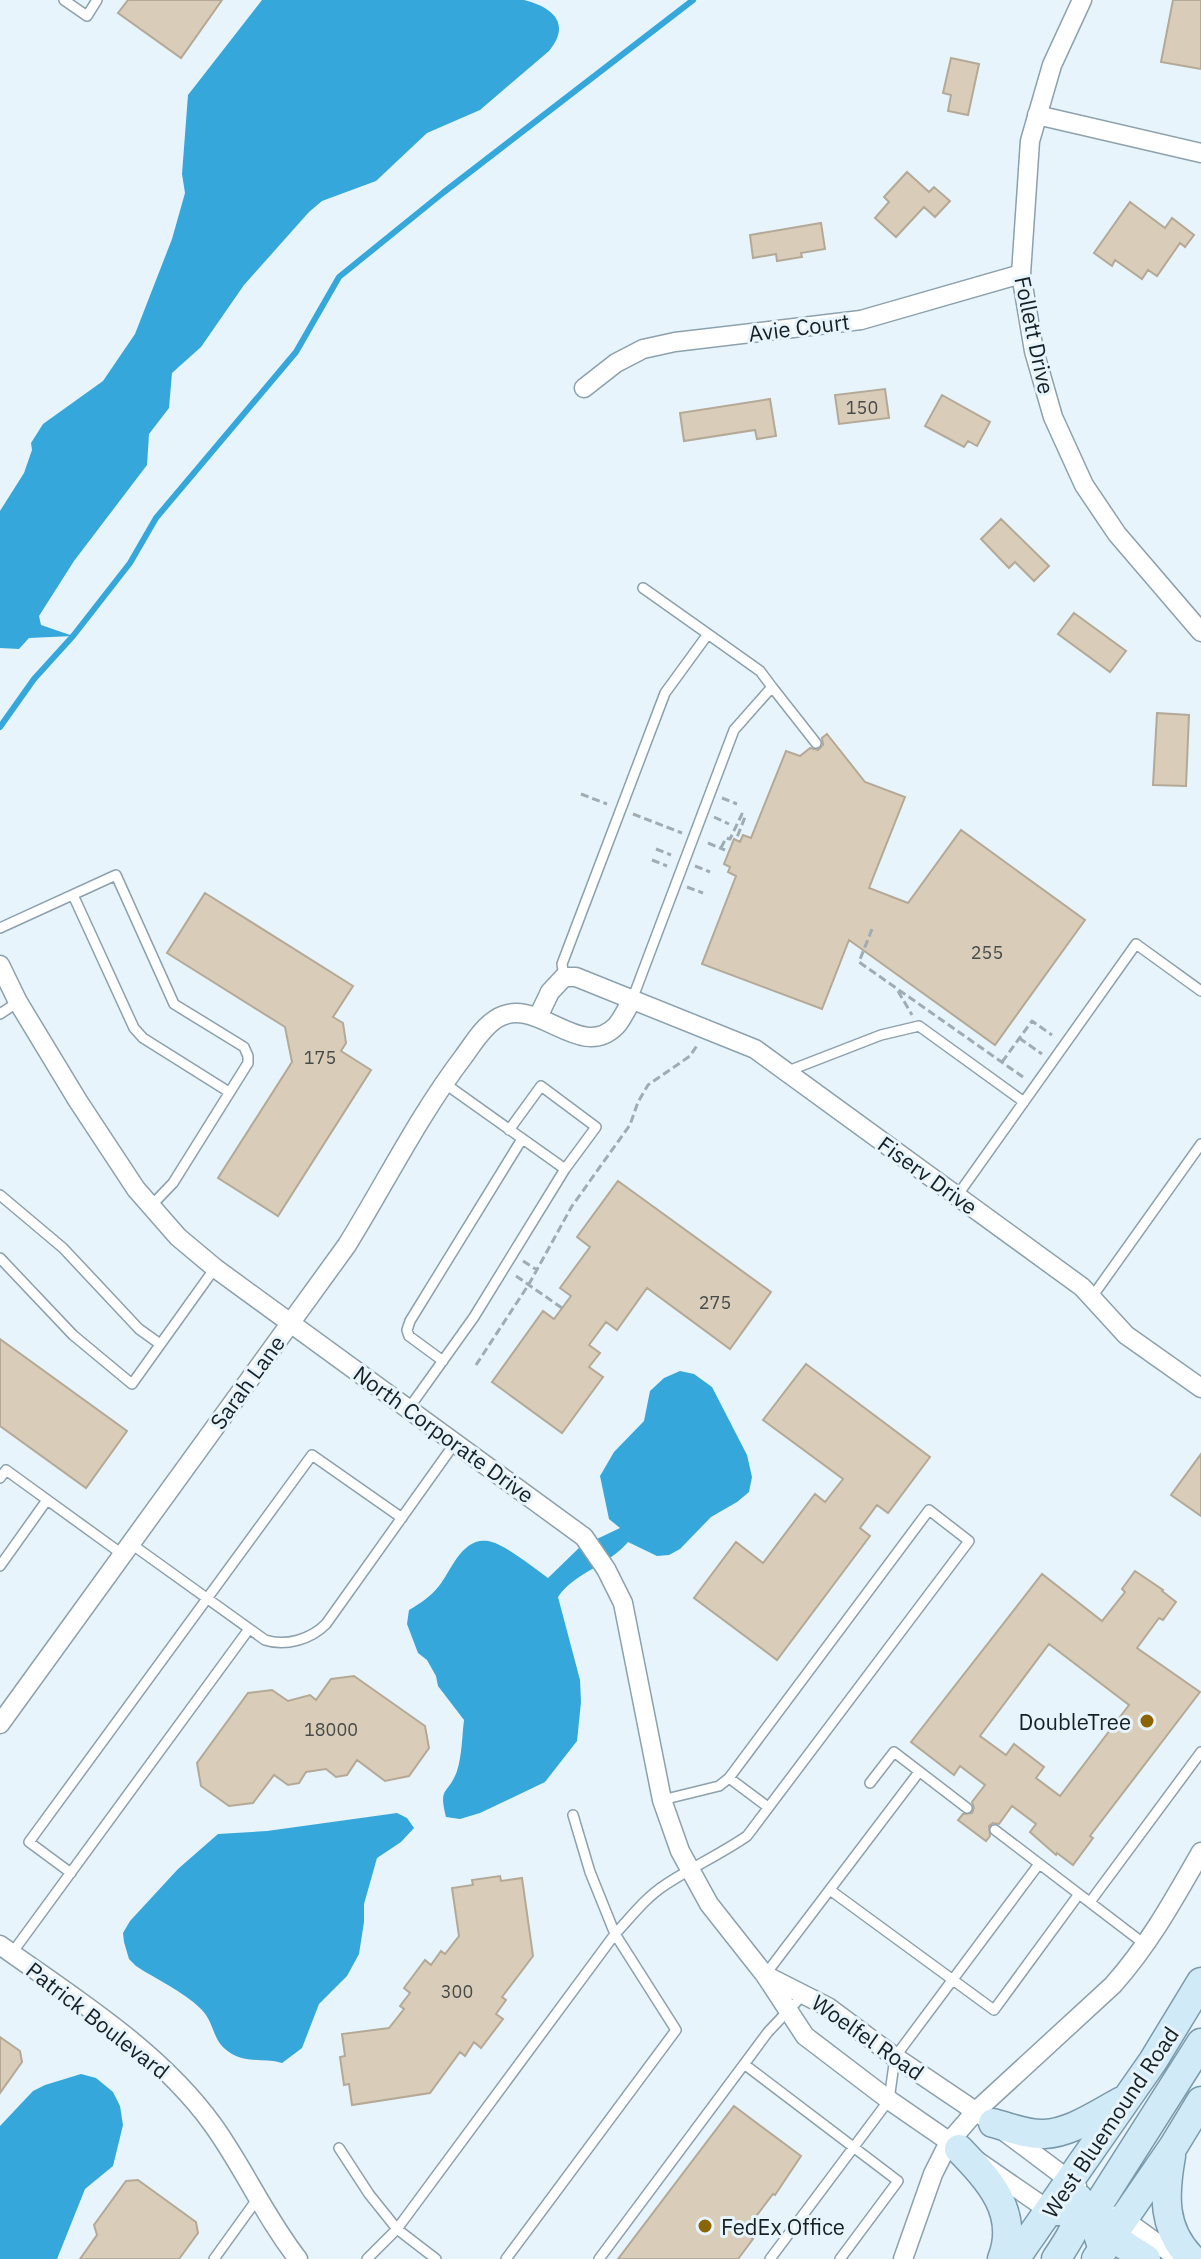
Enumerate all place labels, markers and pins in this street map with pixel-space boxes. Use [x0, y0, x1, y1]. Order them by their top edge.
place label: DoubleTree [1018, 1707, 1131, 1736]
marker: DoubleTree [1138, 1712, 1156, 1730]
place label: FedEx Office [721, 2212, 845, 2241]
marker: FedEx Office [696, 2217, 714, 2235]

